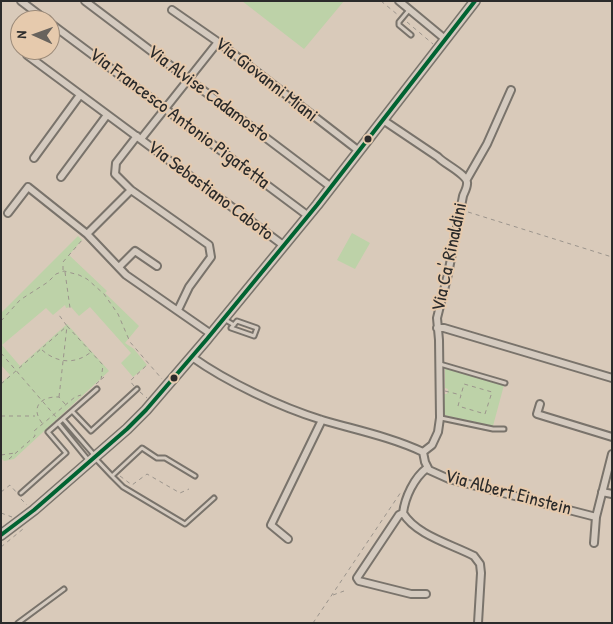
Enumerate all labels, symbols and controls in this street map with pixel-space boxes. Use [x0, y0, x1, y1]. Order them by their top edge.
north arrow [10, 10, 60, 60]
text: N [11, 30, 30, 39]
street label: Via Giovanni Miani [210, 33, 322, 127]
street label: Via Alvise Cadamosto [142, 41, 274, 147]
street label: Via Francesco Antonio Pigafetta [84, 44, 274, 194]
unlabelled marker [363, 134, 373, 144]
street label: Via Sebastiano Caboto [142, 136, 278, 246]
street label: Via Ca' Rinaldini [427, 201, 473, 313]
unlabelled marker [169, 373, 179, 383]
street label: Via Albert Einstein [442, 465, 574, 521]

